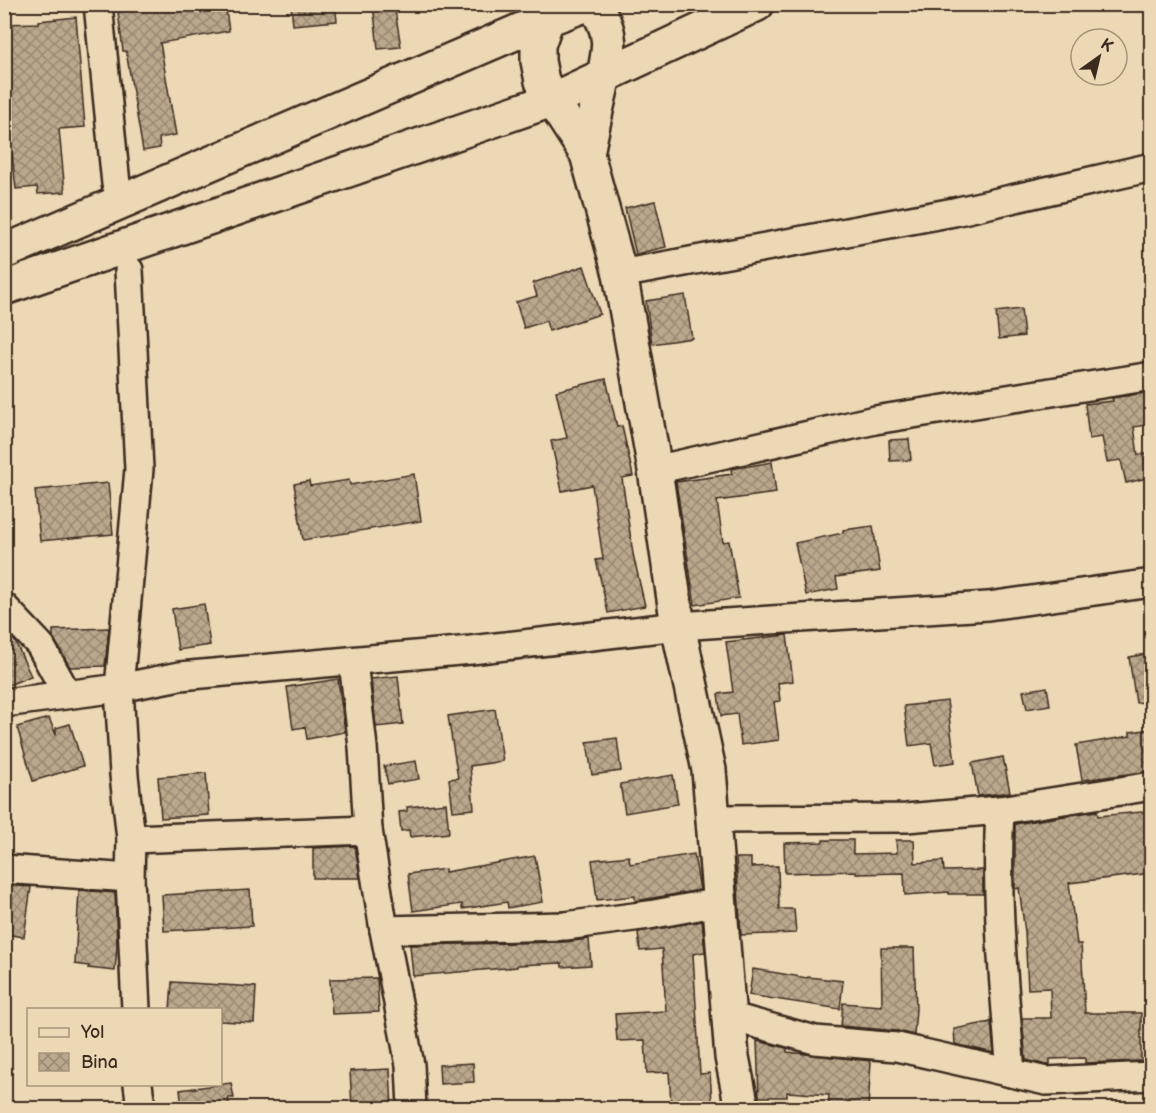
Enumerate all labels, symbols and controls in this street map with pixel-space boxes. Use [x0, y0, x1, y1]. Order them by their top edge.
north arrow [1069, 27, 1129, 87]
text: K [1097, 35, 1116, 57]
legend [27, 1008, 222, 1086]
text: Yol [80, 1022, 104, 1043]
text: Bina [81, 1052, 118, 1073]

